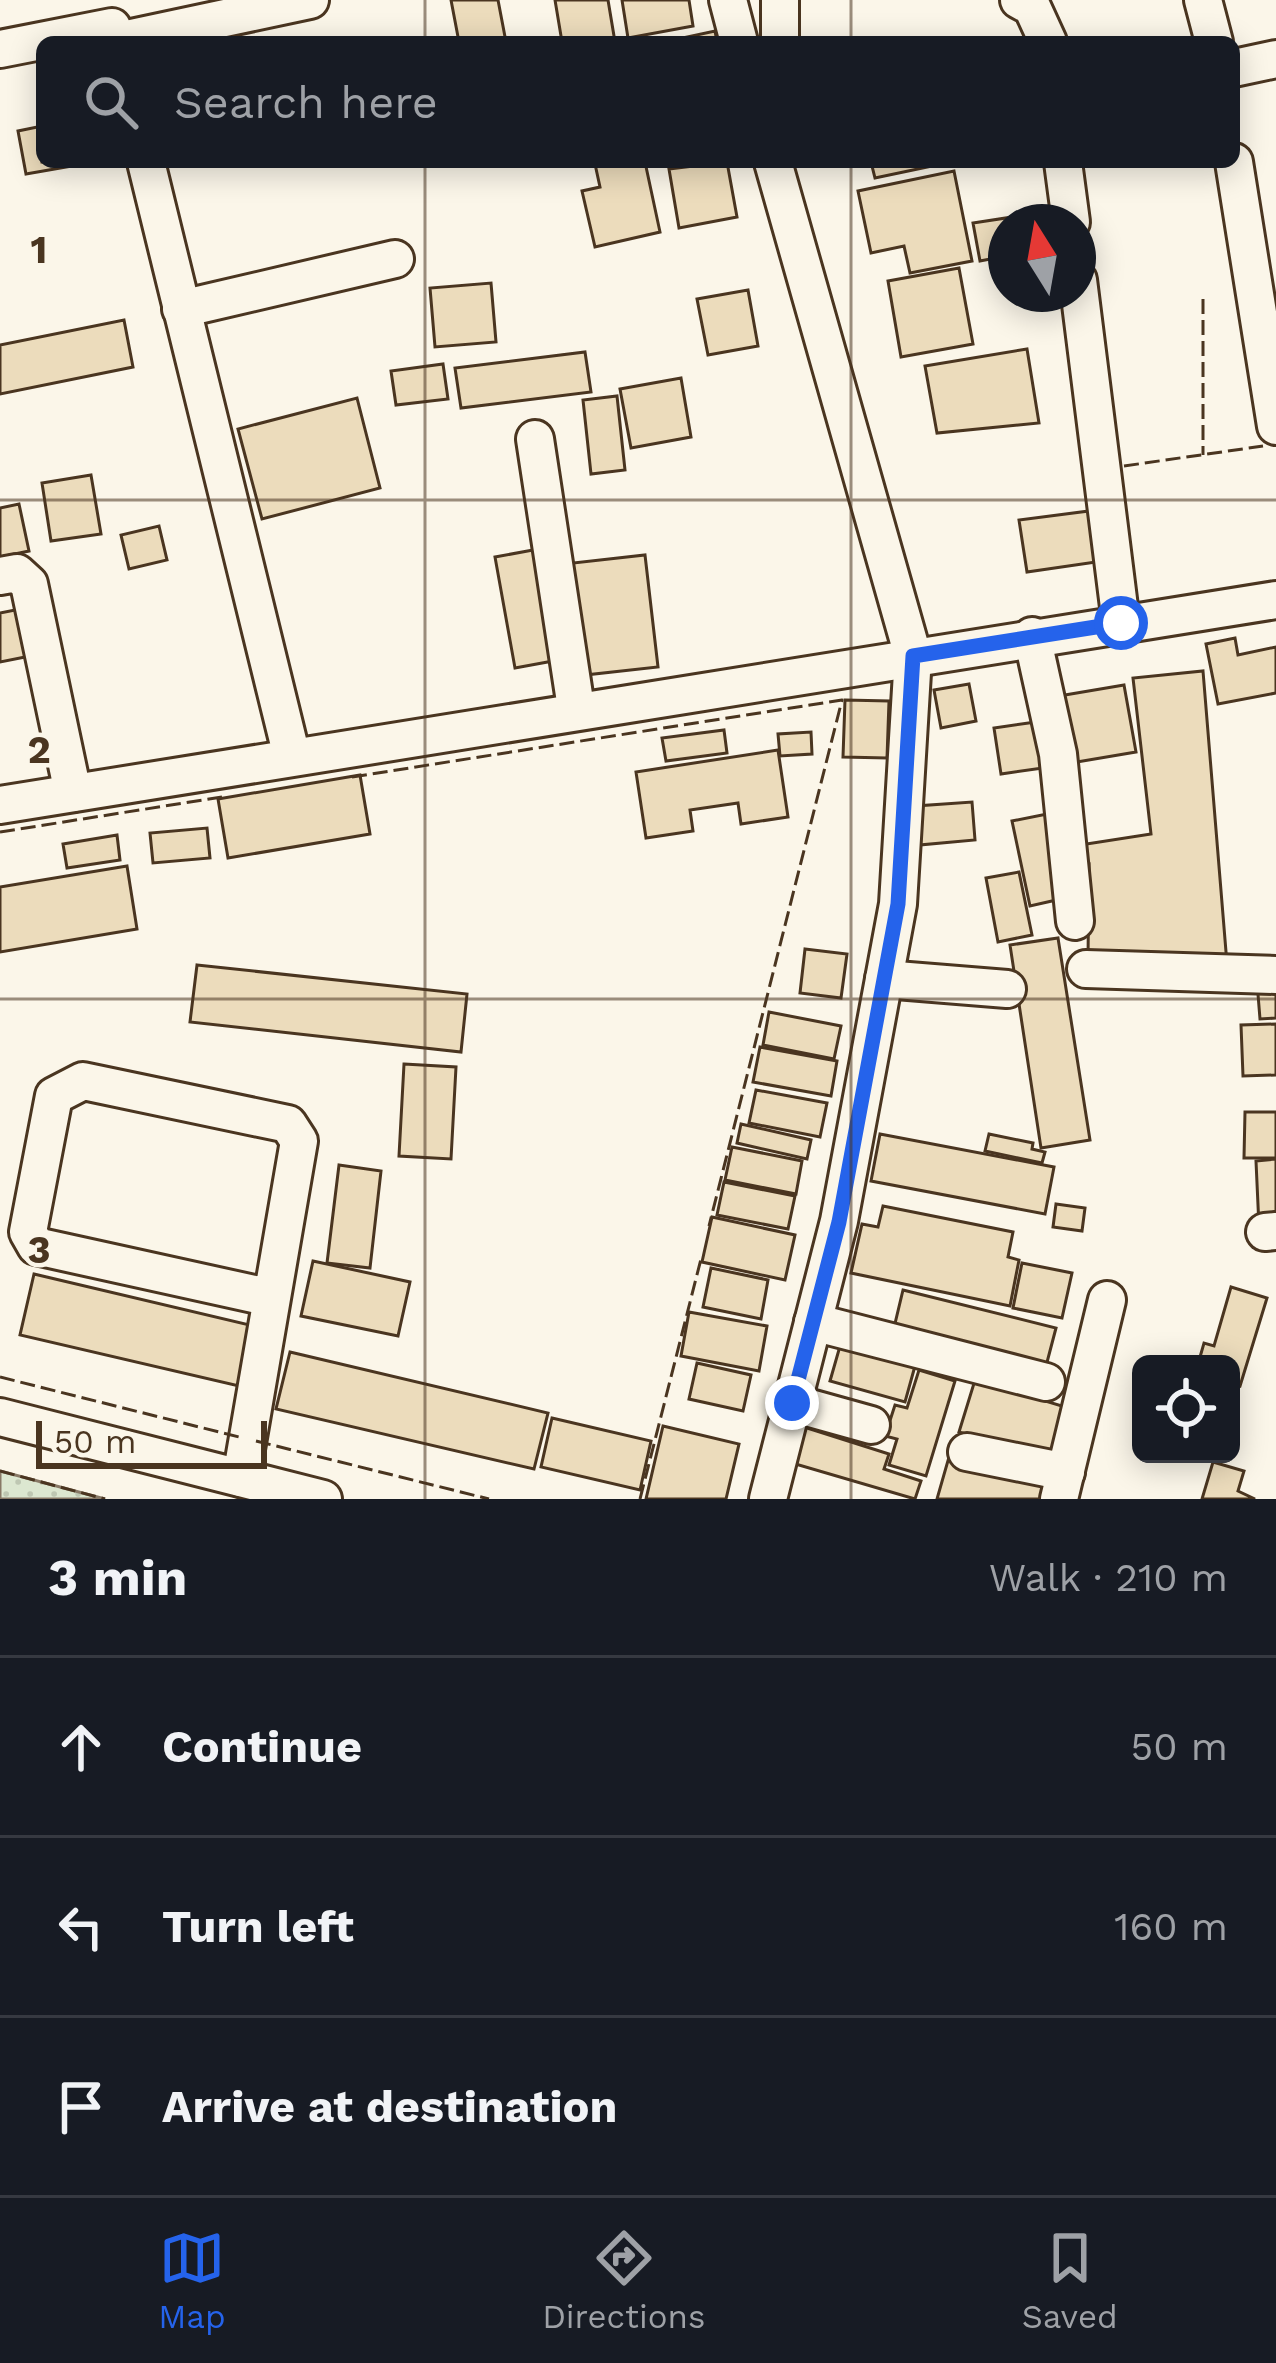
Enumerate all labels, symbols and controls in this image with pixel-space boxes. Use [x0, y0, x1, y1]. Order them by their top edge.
search box [36, 36, 1240, 168]
icon: search [78, 69, 144, 135]
text: Search here [174, 76, 438, 129]
north arrow [988, 204, 1096, 312]
text: 1 [31, 227, 47, 272]
route start [1094, 596, 1148, 650]
text: 2 [27, 727, 51, 772]
text: 3 [27, 1227, 51, 1272]
map controls [1132, 1355, 1240, 1463]
button: locate [1132, 1355, 1240, 1463]
route end [765, 1376, 819, 1430]
scale bar [36, 1415, 267, 1468]
text: 50 m [54, 1422, 136, 1461]
text: 3 min [48, 1548, 187, 1607]
text: Walk · 210 m [989, 1555, 1228, 1600]
icon: ahead [48, 1714, 114, 1780]
text: Continue [162, 1720, 362, 1773]
text: 50 m [1131, 1724, 1228, 1769]
icon: left [48, 1894, 114, 1960]
text: Turn left [162, 1900, 354, 1953]
text: 160 m [1114, 1904, 1228, 1949]
icon: arrive [48, 2074, 114, 2140]
text: Arrive at destination [162, 2080, 617, 2133]
tab: Map [158, 2225, 226, 2336]
tab: Directions [542, 2225, 705, 2336]
tab: Saved [1022, 2225, 1118, 2336]

